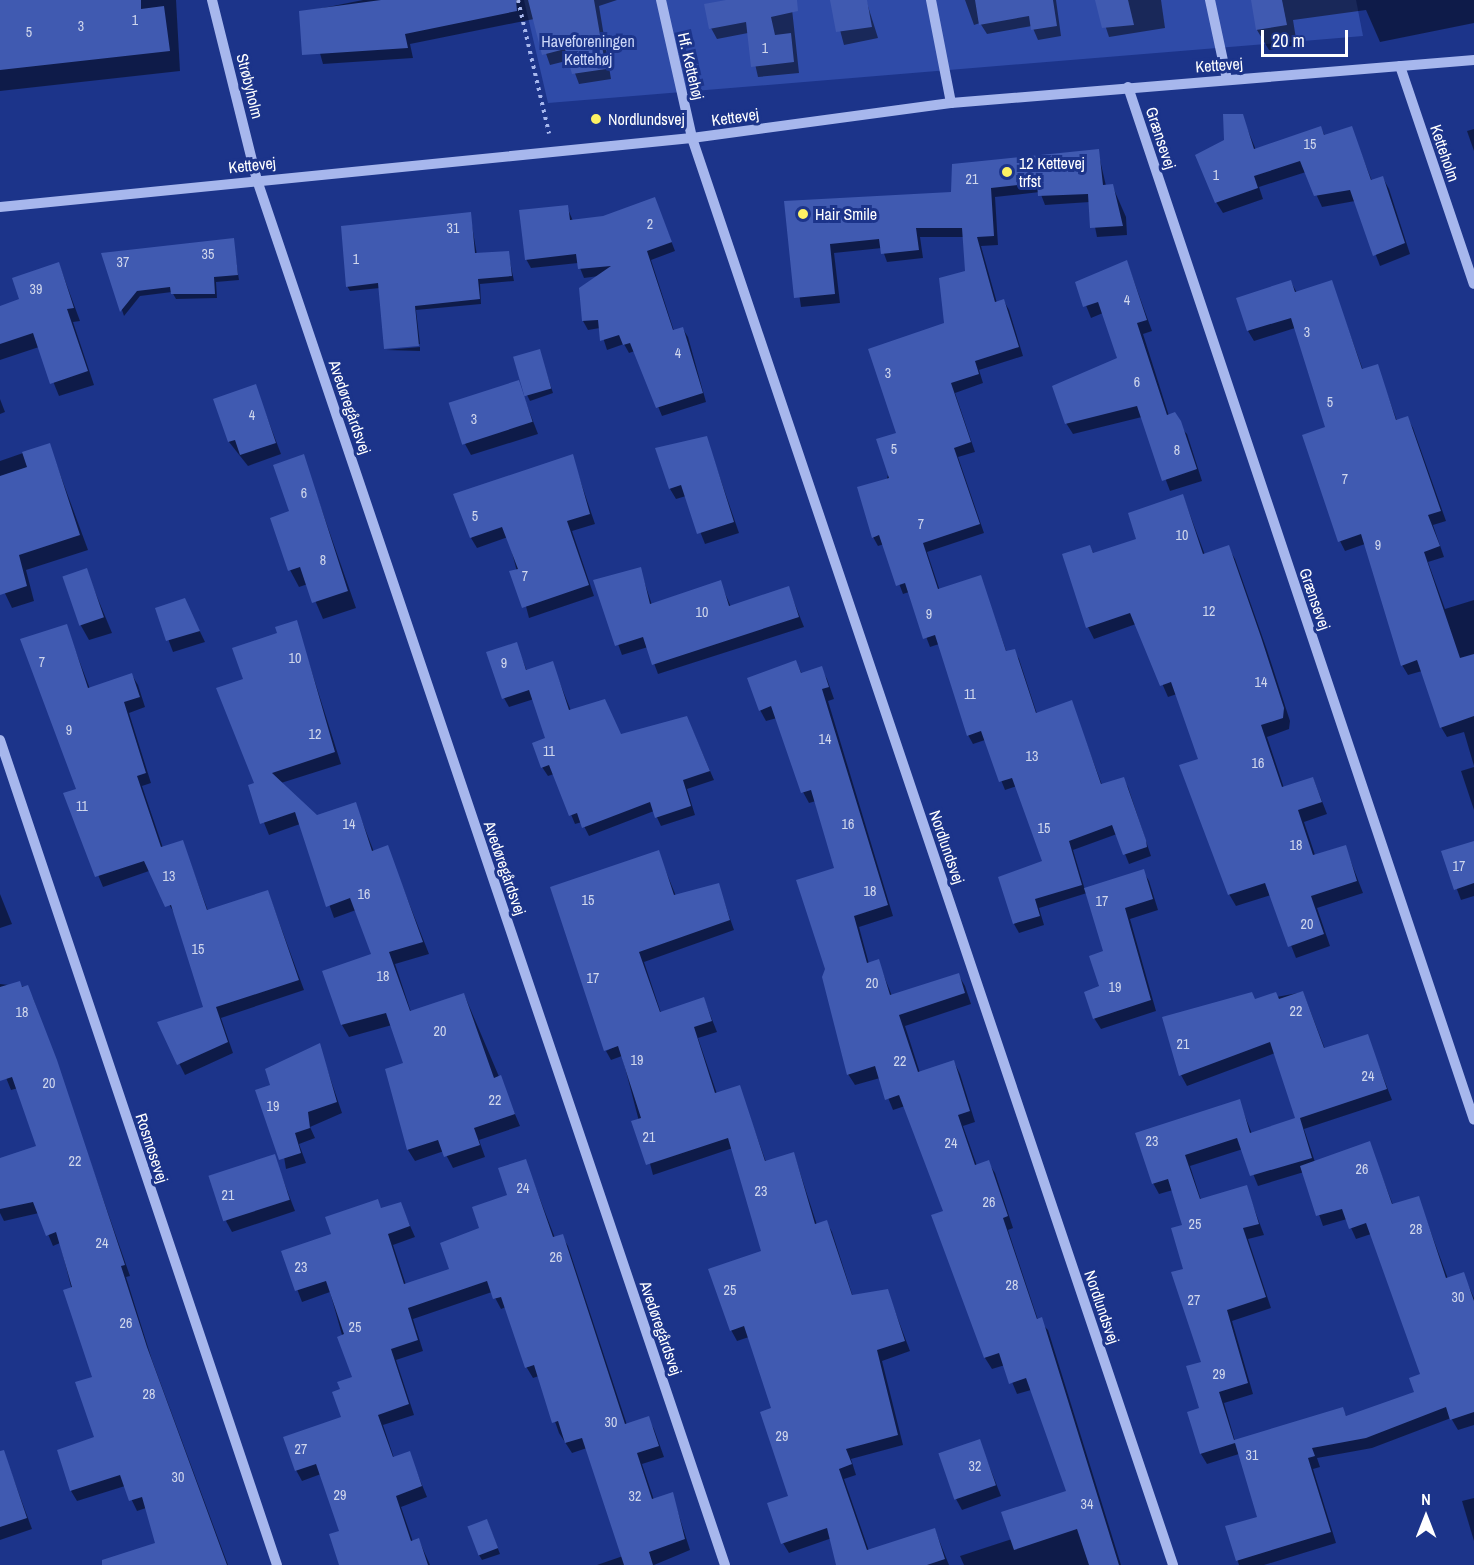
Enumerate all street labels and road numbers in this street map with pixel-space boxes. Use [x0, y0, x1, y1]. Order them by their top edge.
street label: Hf. Kettehøj [674, 30, 708, 102]
street label: Strøbyholm [233, 51, 267, 121]
street label: Kettevej [1195, 54, 1243, 76]
street label: Kettevej [710, 104, 760, 130]
street label: Grænsevej [1142, 105, 1180, 171]
street label: Ketteholm [1426, 122, 1464, 184]
street label: Kettevej [227, 153, 277, 177]
street label: Avedøregårdsvej [325, 357, 375, 457]
street label: Grænsevej [1295, 566, 1335, 632]
street label: Nordlundsvej [925, 808, 969, 886]
street label: Avedøregårdsvej [480, 818, 530, 918]
street label: Rosmosevej [132, 1111, 172, 1185]
street label: Nordlundsvej [1080, 1268, 1124, 1346]
street label: Avedøregårdsvej [636, 1278, 686, 1378]

